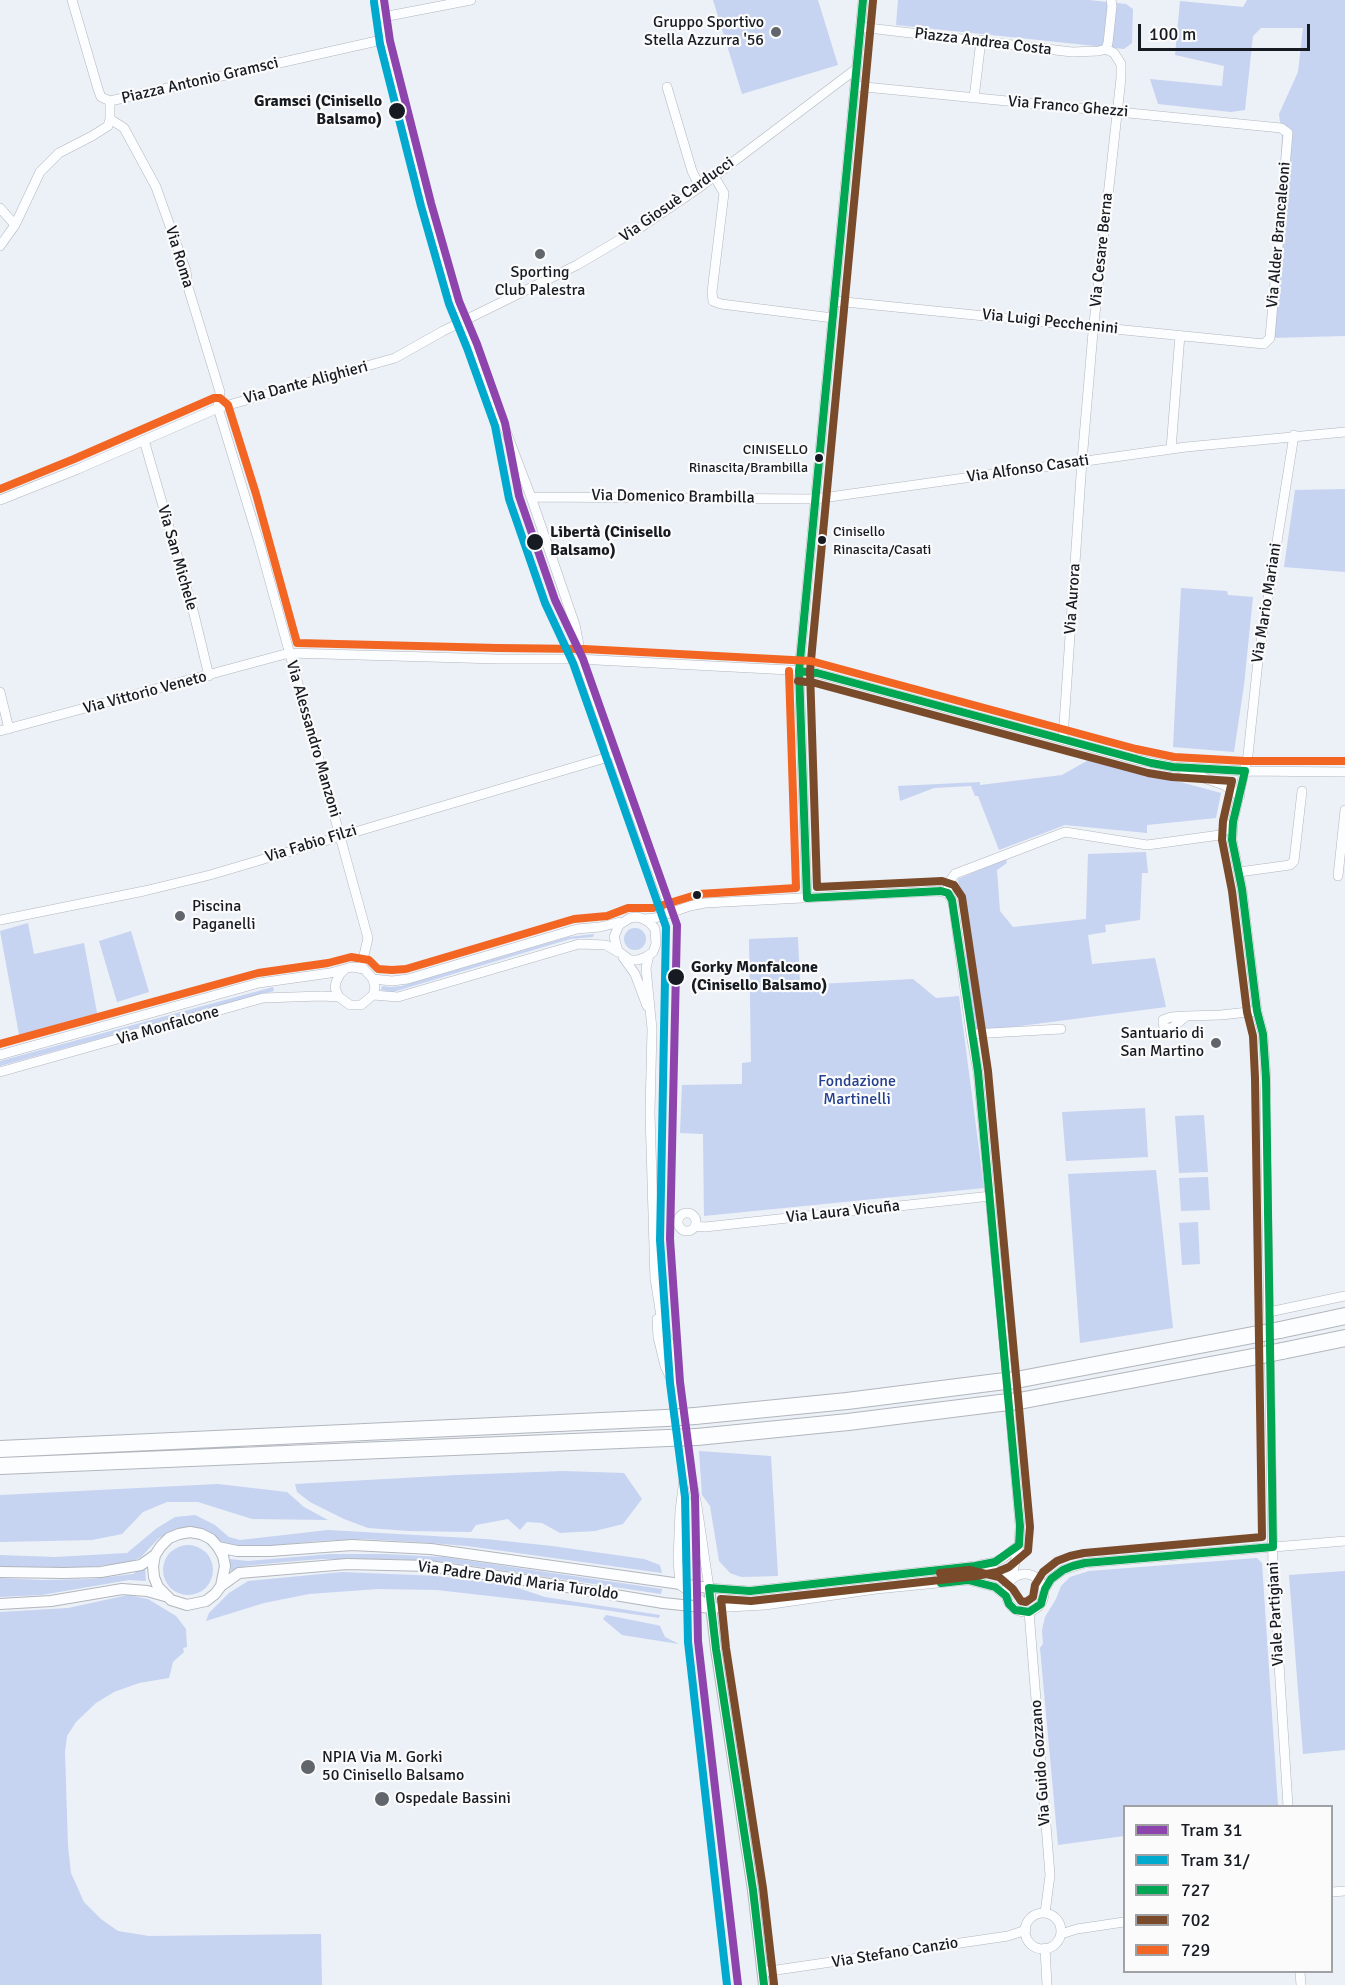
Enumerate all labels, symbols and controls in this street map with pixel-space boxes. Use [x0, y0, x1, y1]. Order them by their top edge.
scale bar [1141, 12, 1314, 50]
place label: Gruppo Sportivo Stella Azzurra '56 [644, 13, 764, 51]
text: 100 m [1149, 23, 1196, 45]
street label: Piazza Andrea Costa [913, 24, 1053, 60]
marker: Gruppo Sportivo Stella Azzurra '56 [769, 25, 783, 39]
street label: Piazza Antonio Gramsci [120, 54, 280, 108]
place label: Gramsci (Cinisello Balsamo) [254, 92, 382, 130]
street label: Via Franco Ghezzi [1007, 92, 1129, 122]
marker: Gramsci (Cinisello Balsamo) [387, 101, 407, 121]
street label: Via Giosuè Carducci [616, 153, 738, 247]
street label: Via Alder Brancaleoni [1263, 161, 1295, 309]
street label: Via Cesare Berna [1086, 192, 1118, 308]
street label: Via Roma [161, 224, 197, 290]
marker: Sporting Club Palestra [533, 247, 547, 261]
place label: Sporting Club Palestra [495, 263, 585, 301]
street label: Via Luigi Pecchenini [981, 305, 1119, 339]
street label: Via Dante Alighieri [242, 357, 370, 409]
place label: CINISELLO Rinascita/Brambilla [689, 442, 808, 474]
street label: Via Alfonso Casati [966, 451, 1090, 487]
marker: CINISELLO Rinascita/Brambilla [813, 452, 825, 464]
street label: Via Domenico Brambilla [591, 486, 755, 508]
street label: Via San Michele [153, 503, 201, 613]
place label: Libertà (Cinisello Balsamo) [550, 523, 671, 561]
place label: Cinisello Rinascita/Casati [833, 524, 931, 556]
marker: Libertà (Cinisello Balsamo) [525, 532, 545, 552]
marker: Cinisello Rinascita/Casati [816, 534, 828, 546]
street label: Via Mario Mariani [1248, 542, 1286, 664]
street label: Via Aurora [1061, 563, 1085, 635]
street label: Via Alessandro Manzoni [281, 658, 345, 820]
street label: Via Vittorio Veneto [81, 667, 209, 719]
street label: Via Fabio Filzi [263, 821, 359, 867]
unlabelled marker [691, 889, 703, 901]
place label: Piscina Paganelli [192, 897, 256, 935]
marker: Piscina Paganelli [173, 909, 187, 923]
place label: Gorky Monfalcone (Cinisello Balsamo) [691, 958, 827, 996]
marker: Gorky Monfalcone (Cinisello Balsamo) [666, 967, 686, 987]
street label: Via Monfalcone [115, 1002, 221, 1050]
place label: Santuario di San Martino [1120, 1024, 1204, 1062]
marker: Santuario di San Martino [1209, 1036, 1223, 1050]
park label: Fondazione Martinelli [818, 1072, 896, 1110]
street label: Via Laura Vicuña [785, 1196, 901, 1228]
street label: Via Padre David Maria Turoldo [416, 1557, 620, 1605]
street label: Viale Partigiani [1264, 1561, 1288, 1667]
street label: Via Guido Gozzano [1027, 1699, 1055, 1827]
place label: NPIA Via M. Gorki 50 Cinisello Balsamo [322, 1748, 464, 1786]
marker: NPIA Via M. Gorki 50 Cinisello Balsamo [299, 1758, 317, 1776]
place label: Ospedale Bassini [395, 1789, 511, 1809]
marker: Ospedale Bassini [373, 1790, 391, 1808]
legend [1123, 1805, 1333, 1973]
text: Tram 31 [1181, 1819, 1242, 1841]
text: Tram 31/ [1181, 1849, 1250, 1871]
text: 727 [1181, 1879, 1210, 1901]
text: 702 [1181, 1909, 1210, 1931]
street label: Via Stefano Canzio [830, 1934, 960, 1972]
text: 729 [1181, 1939, 1210, 1961]

